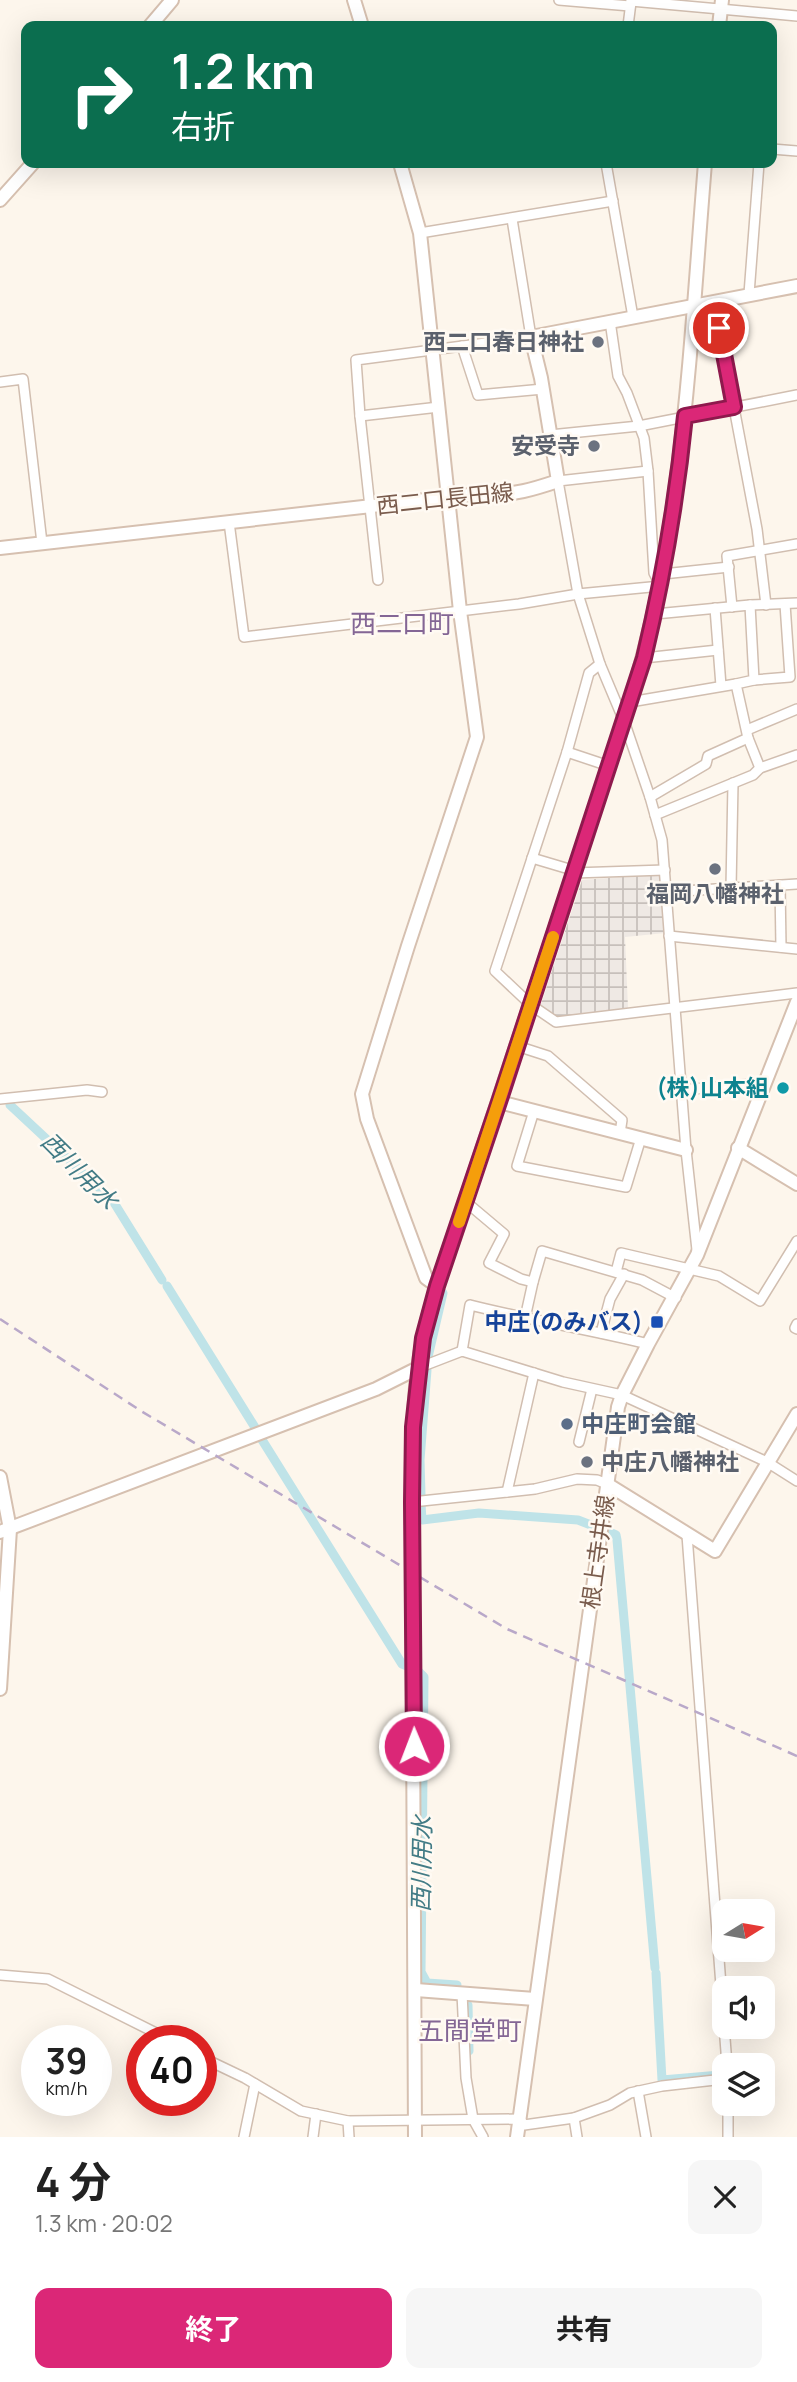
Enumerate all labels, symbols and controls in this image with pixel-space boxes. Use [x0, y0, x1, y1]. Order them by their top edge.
text: 1.2 km [171, 37, 315, 104]
icon: right [56, 49, 147, 140]
text: 右折 [171, 104, 235, 148]
pin [689, 298, 749, 358]
icon: arrive [700, 309, 738, 347]
place label: 西二口春日神社 [423, 325, 584, 357]
marker: 西二口春日神社 [590, 334, 606, 350]
place label: 安受寺 [511, 429, 580, 461]
marker: 安受寺 [586, 438, 602, 454]
street label: 西二口長田線 [375, 475, 515, 521]
district label: 西二口町 [350, 605, 454, 641]
marker: 福岡八幡神社 [707, 861, 723, 877]
place label: 福岡八幡神社 [646, 877, 784, 909]
place label: (株)山本組 [656, 1071, 769, 1103]
marker: (株)山本組 [775, 1080, 791, 1096]
water label: 西川用水 [34, 1124, 128, 1218]
place label: 中庄(のみバス) [484, 1305, 643, 1337]
marker: 中庄(のみバス) [649, 1314, 665, 1330]
place label: 中庄町会館 [581, 1407, 696, 1439]
marker: 中庄町会館 [559, 1416, 575, 1432]
place label: 中庄八幡神社 [601, 1445, 739, 1477]
marker: 中庄八幡神社 [579, 1454, 595, 1470]
street label: 根上寺井線 [573, 1493, 621, 1611]
position arrow [377, 1709, 451, 1783]
water label: 西川用水 [403, 1813, 438, 1912]
north arrow [712, 1899, 775, 1962]
map controls [712, 1899, 775, 2116]
button: sound [712, 1976, 775, 2039]
district label: 五間堂町 [418, 2012, 522, 2048]
speed limit sign: 40 [126, 2025, 217, 2116]
text: 39 [45, 2037, 88, 2085]
button: layers [712, 2053, 775, 2116]
text: km/h [46, 2076, 87, 2100]
text: 4 分 [35, 2152, 111, 2210]
button: close [688, 2160, 762, 2234]
text: 1.3 km · 20:02 [35, 2207, 173, 2239]
button: 終了 [35, 2288, 392, 2368]
button: 共有 [406, 2288, 762, 2368]

